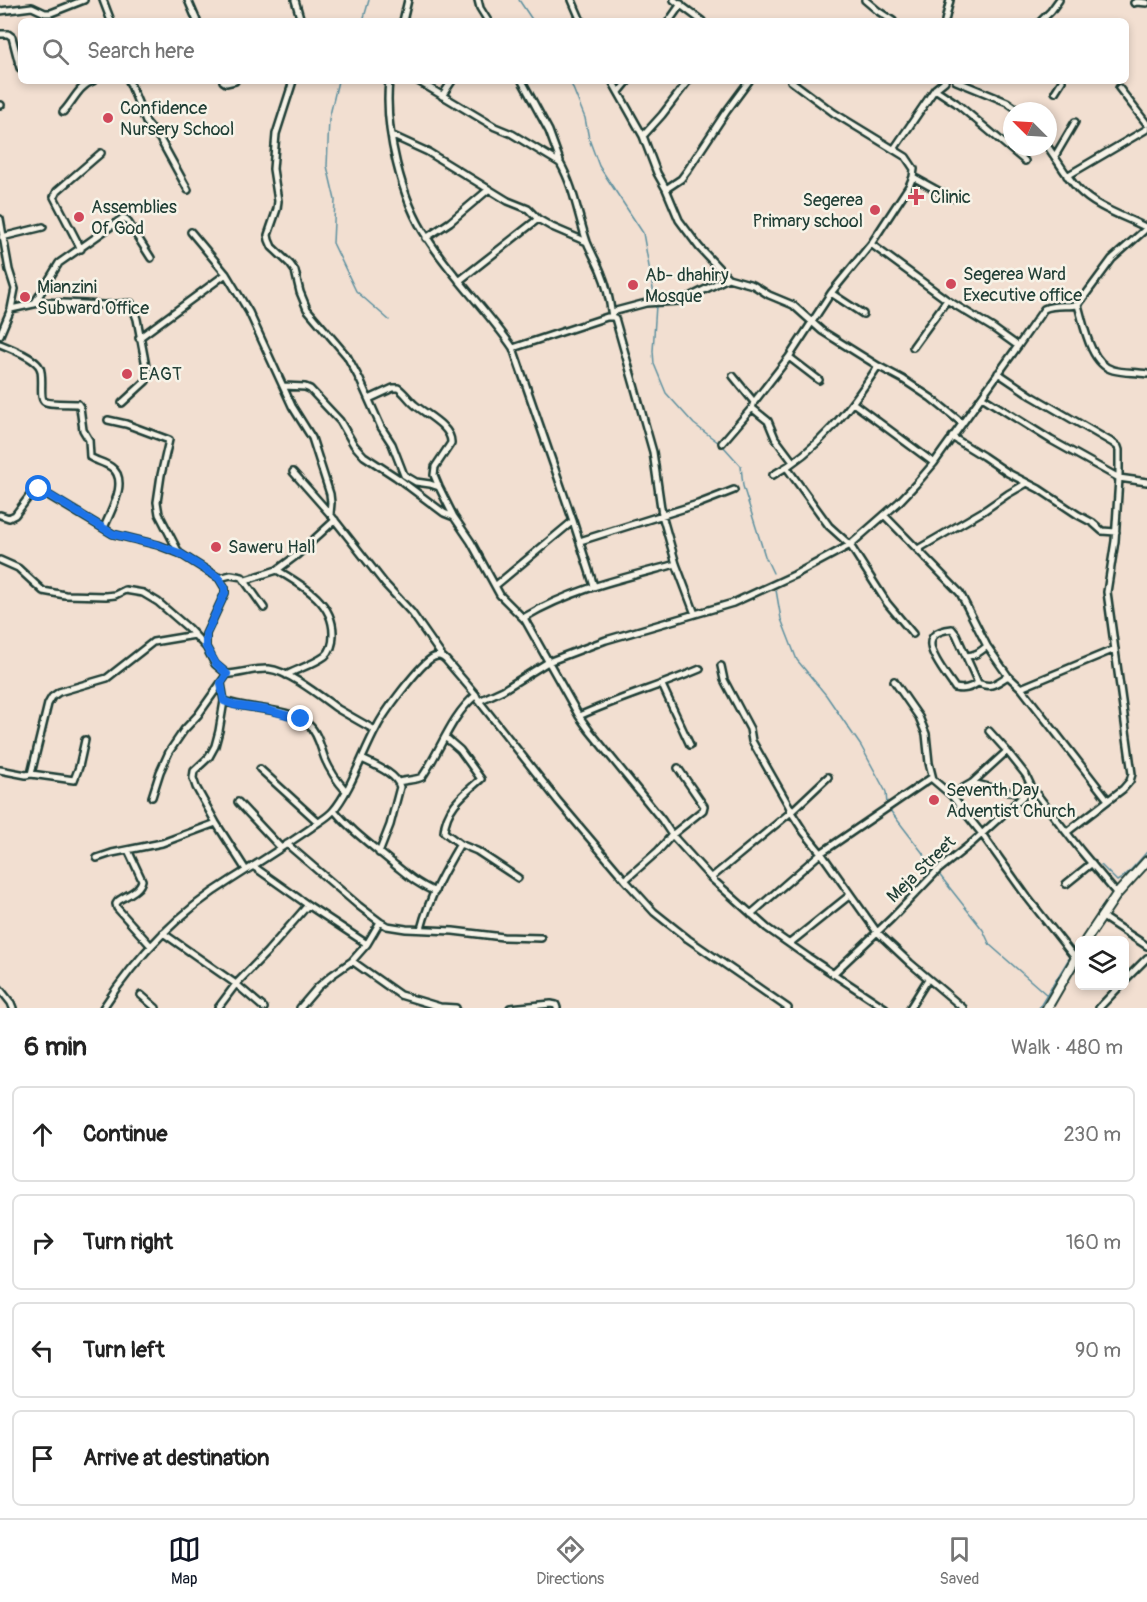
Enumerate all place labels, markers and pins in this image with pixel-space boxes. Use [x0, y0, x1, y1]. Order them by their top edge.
place label: Confidence Nursery School [120, 97, 234, 141]
marker: Confidence Nursery School [101, 111, 115, 125]
place label: Clinic [930, 186, 971, 209]
marker: Clinic [907, 188, 925, 206]
place label: Segerea Primary school [753, 189, 863, 233]
place label: Assemblies Of God [91, 196, 177, 240]
marker: Segerea Primary school [868, 203, 882, 217]
marker: Assemblies Of God [72, 210, 86, 224]
place label: Segerea Ward Executive office [963, 263, 1082, 307]
place label: Ab- dhahiry Mosque [645, 264, 729, 308]
place label: Mianzini Subward Office [37, 276, 149, 320]
marker: Segerea Ward Executive office [944, 277, 958, 291]
marker: Ab- dhahiry Mosque [626, 278, 640, 292]
marker: Mianzini Subward Office [18, 290, 32, 304]
place label: EAGT [139, 363, 182, 386]
marker: EAGT [120, 367, 134, 381]
place label: Saweru Hall [228, 536, 316, 559]
marker: Saweru Hall [209, 540, 223, 554]
place label: Seventh Day Adventist Church [946, 779, 1075, 823]
marker: Seventh Day Adventist Church [927, 793, 941, 807]

